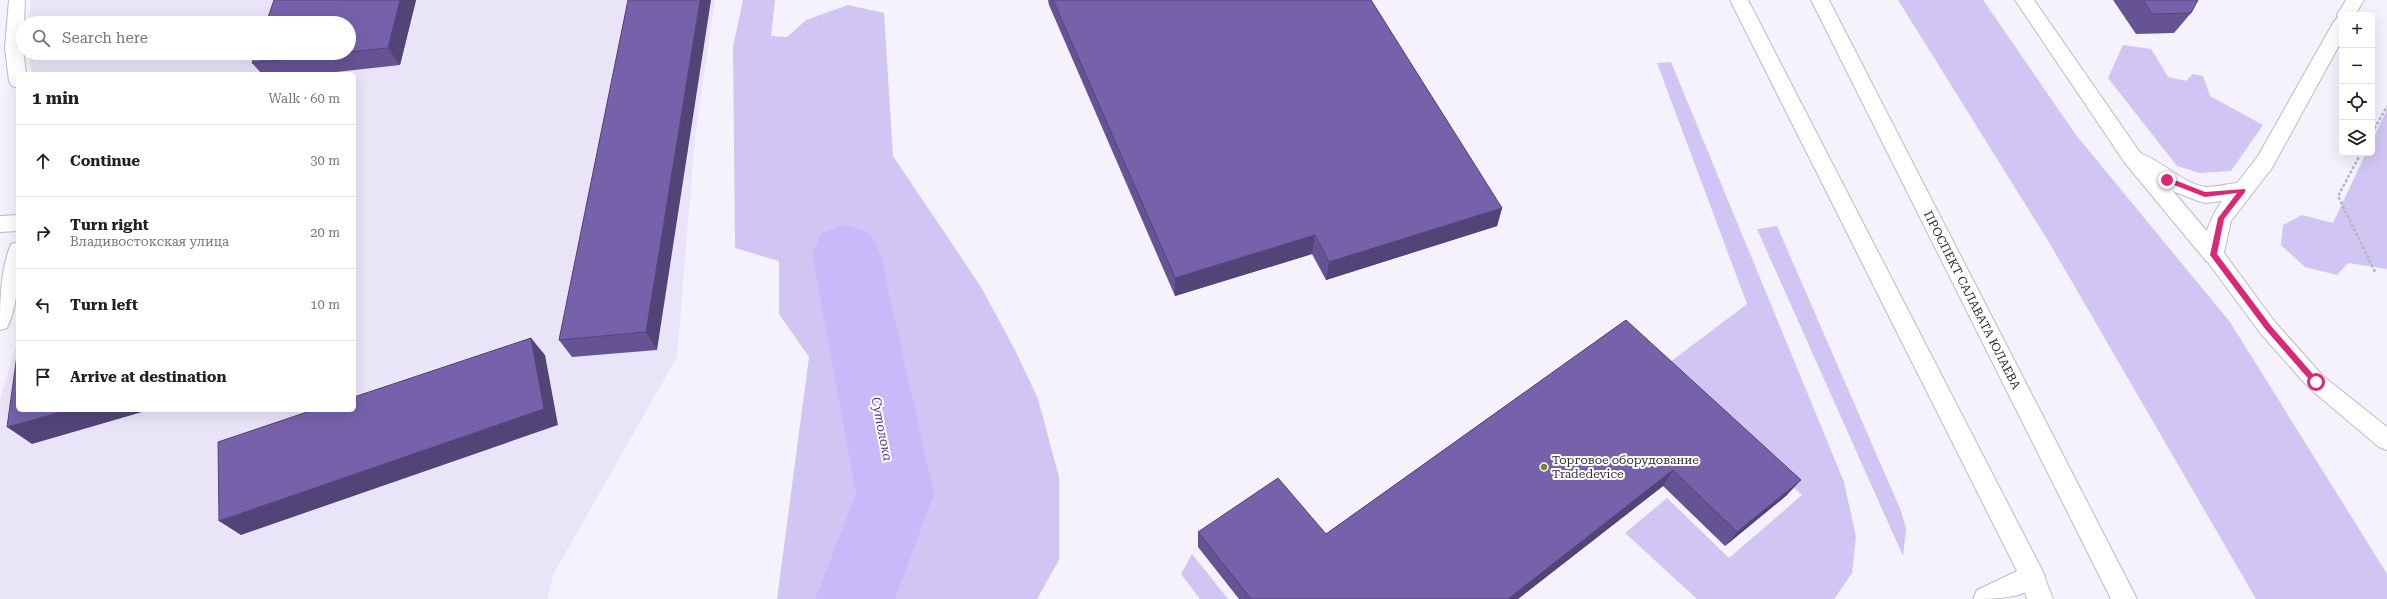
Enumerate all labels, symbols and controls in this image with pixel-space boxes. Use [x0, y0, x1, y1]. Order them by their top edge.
map controls [2339, 12, 2375, 156]
button: + [2339, 12, 2375, 48]
search box [16, 16, 356, 60]
icon: search [30, 27, 52, 49]
text: Search here [62, 29, 148, 47]
button: − [2339, 48, 2375, 84]
button: locate [2339, 84, 2375, 120]
text: 1 min [32, 88, 79, 108]
text: Walk · 60 m [268, 91, 340, 106]
button: layers [2339, 120, 2375, 156]
icon: ahead [32, 150, 54, 172]
text: Continue [70, 152, 140, 170]
text: 30 m [310, 153, 340, 168]
route end [2158, 171, 2176, 189]
street label: ПРОСПЕКТ САЛАВАТА ЮЛАЕВА [1921, 208, 2024, 392]
text: Turn right [70, 216, 149, 234]
icon: right [32, 222, 54, 244]
text: 20 m [310, 225, 340, 240]
text: Владивостокская улица [70, 234, 229, 249]
icon: left [32, 294, 54, 316]
text: Turn left [70, 296, 138, 314]
text: 10 m [310, 297, 340, 312]
icon: arrive [32, 366, 54, 388]
text: Arrive at destination [70, 368, 226, 386]
route start [2307, 373, 2325, 391]
water label: Сутолока [868, 396, 896, 462]
place label: Торговое оборудование Tradedevice [1552, 453, 1699, 481]
marker: Торговое оборудование Tradedevice [1539, 462, 1549, 472]

